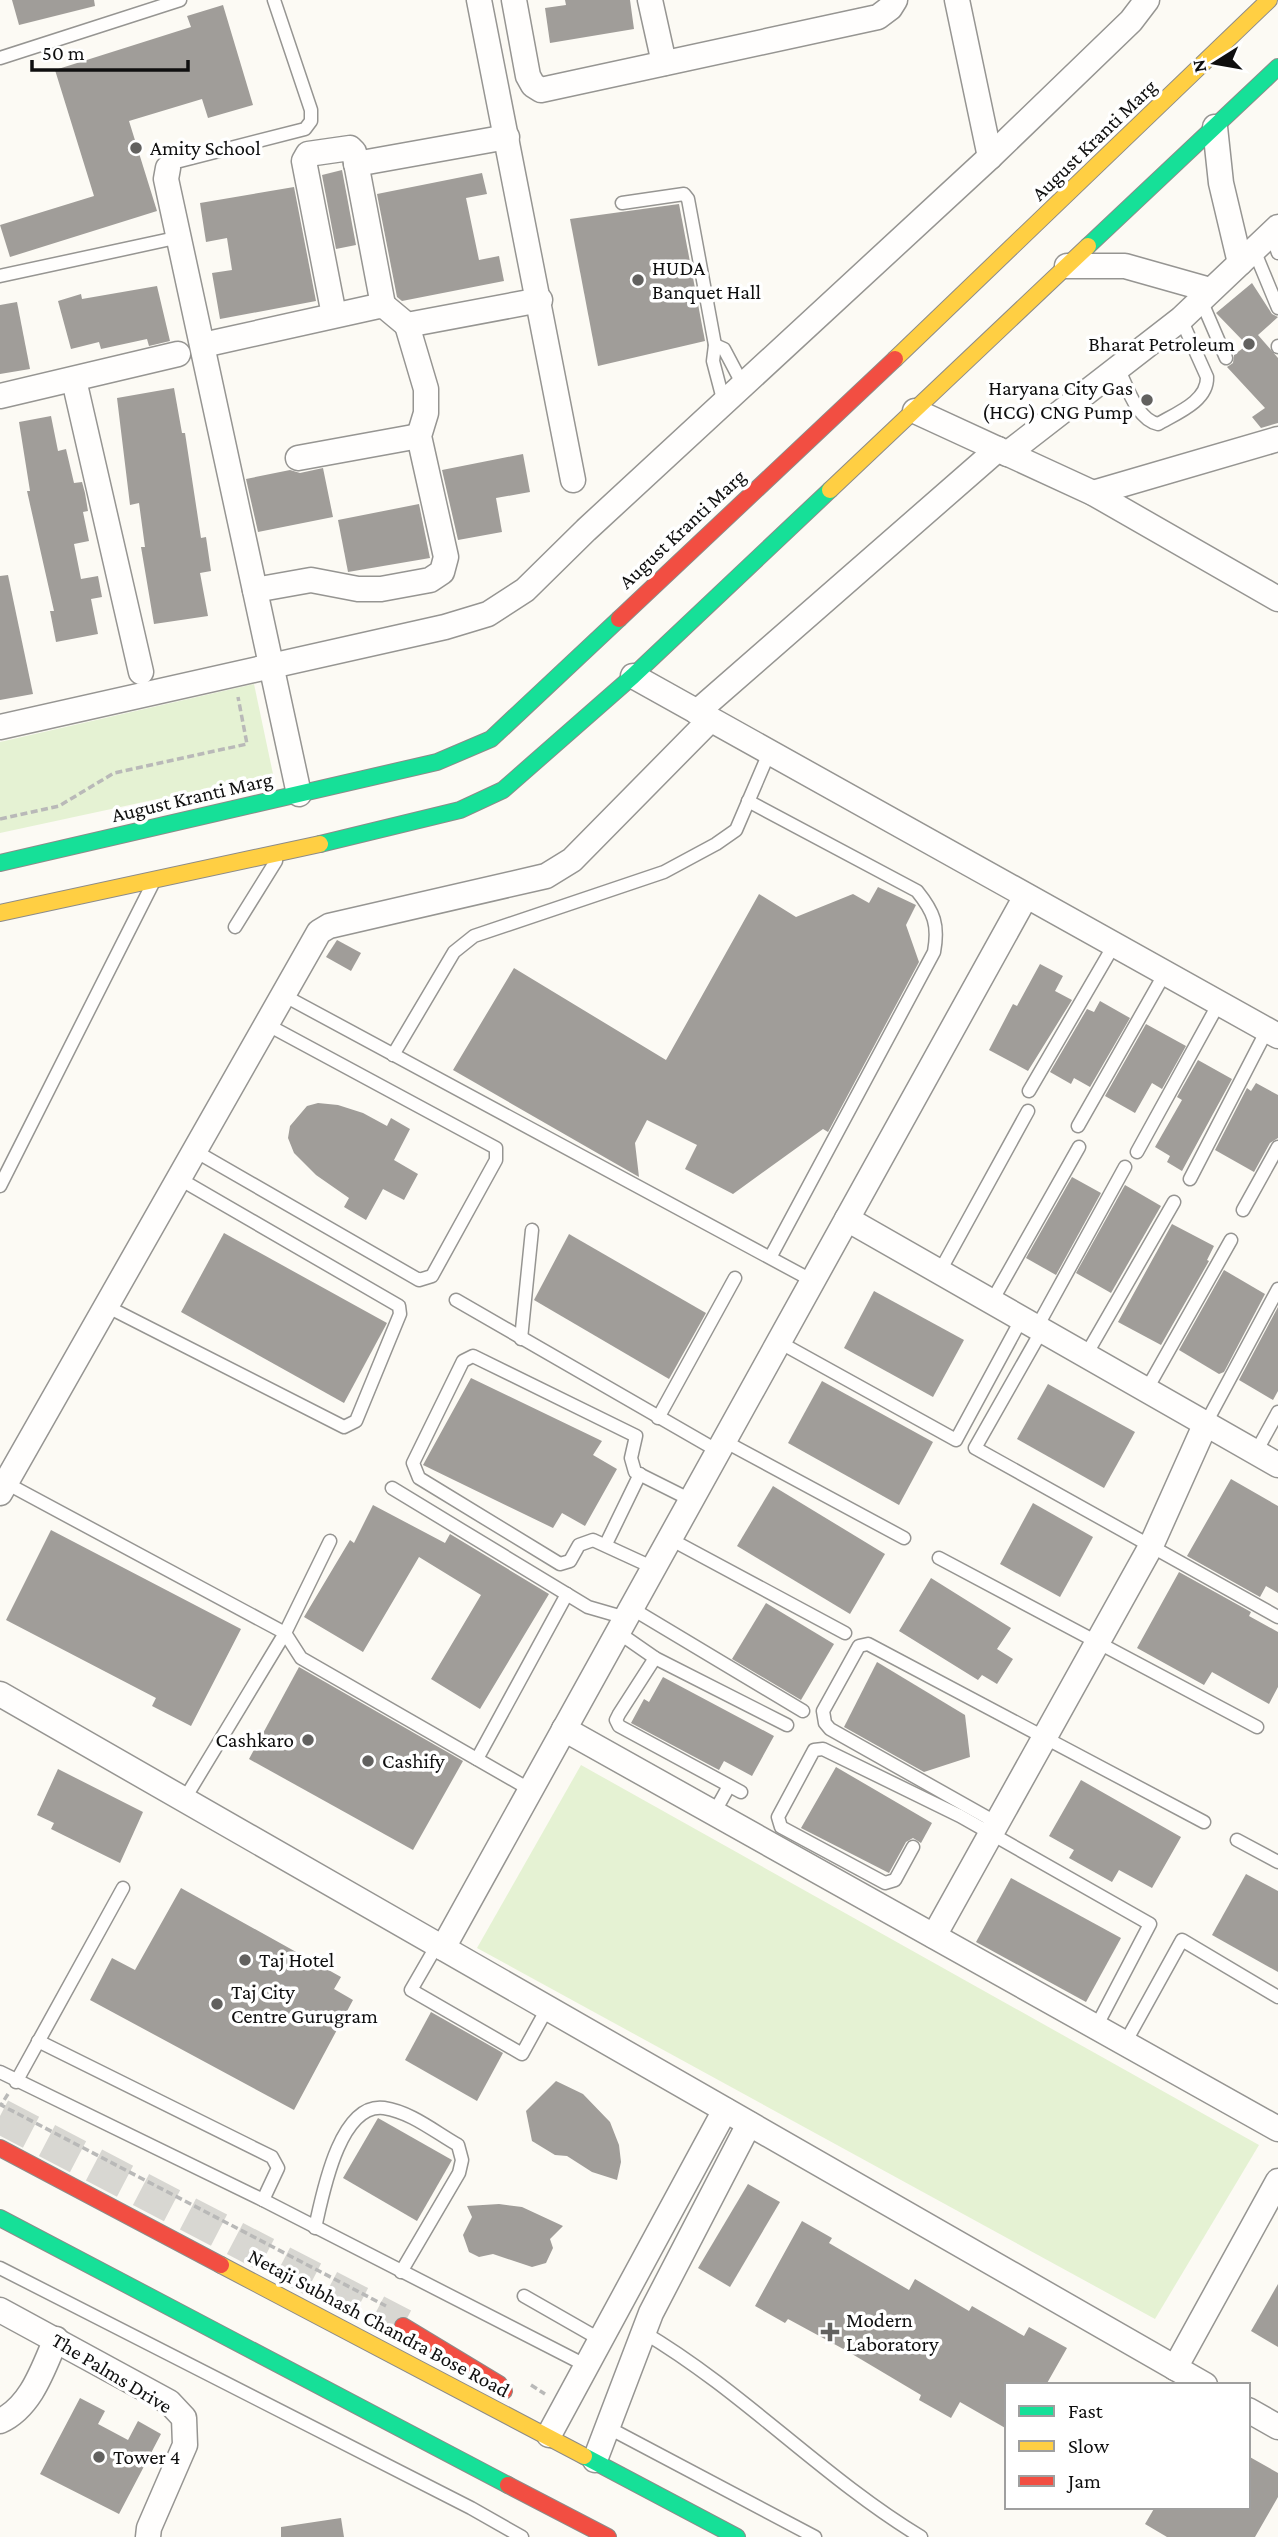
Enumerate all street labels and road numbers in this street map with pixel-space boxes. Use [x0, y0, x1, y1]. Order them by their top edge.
street label: August Kranti Marg [1027, 74, 1161, 206]
street label: August Kranti Marg [614, 464, 750, 594]
street label: August Kranti Marg [109, 767, 275, 827]
street label: Netaji Subhash Chandra Bose Road [244, 2244, 514, 2402]
street label: The Palms Drive [47, 2328, 177, 2418]

